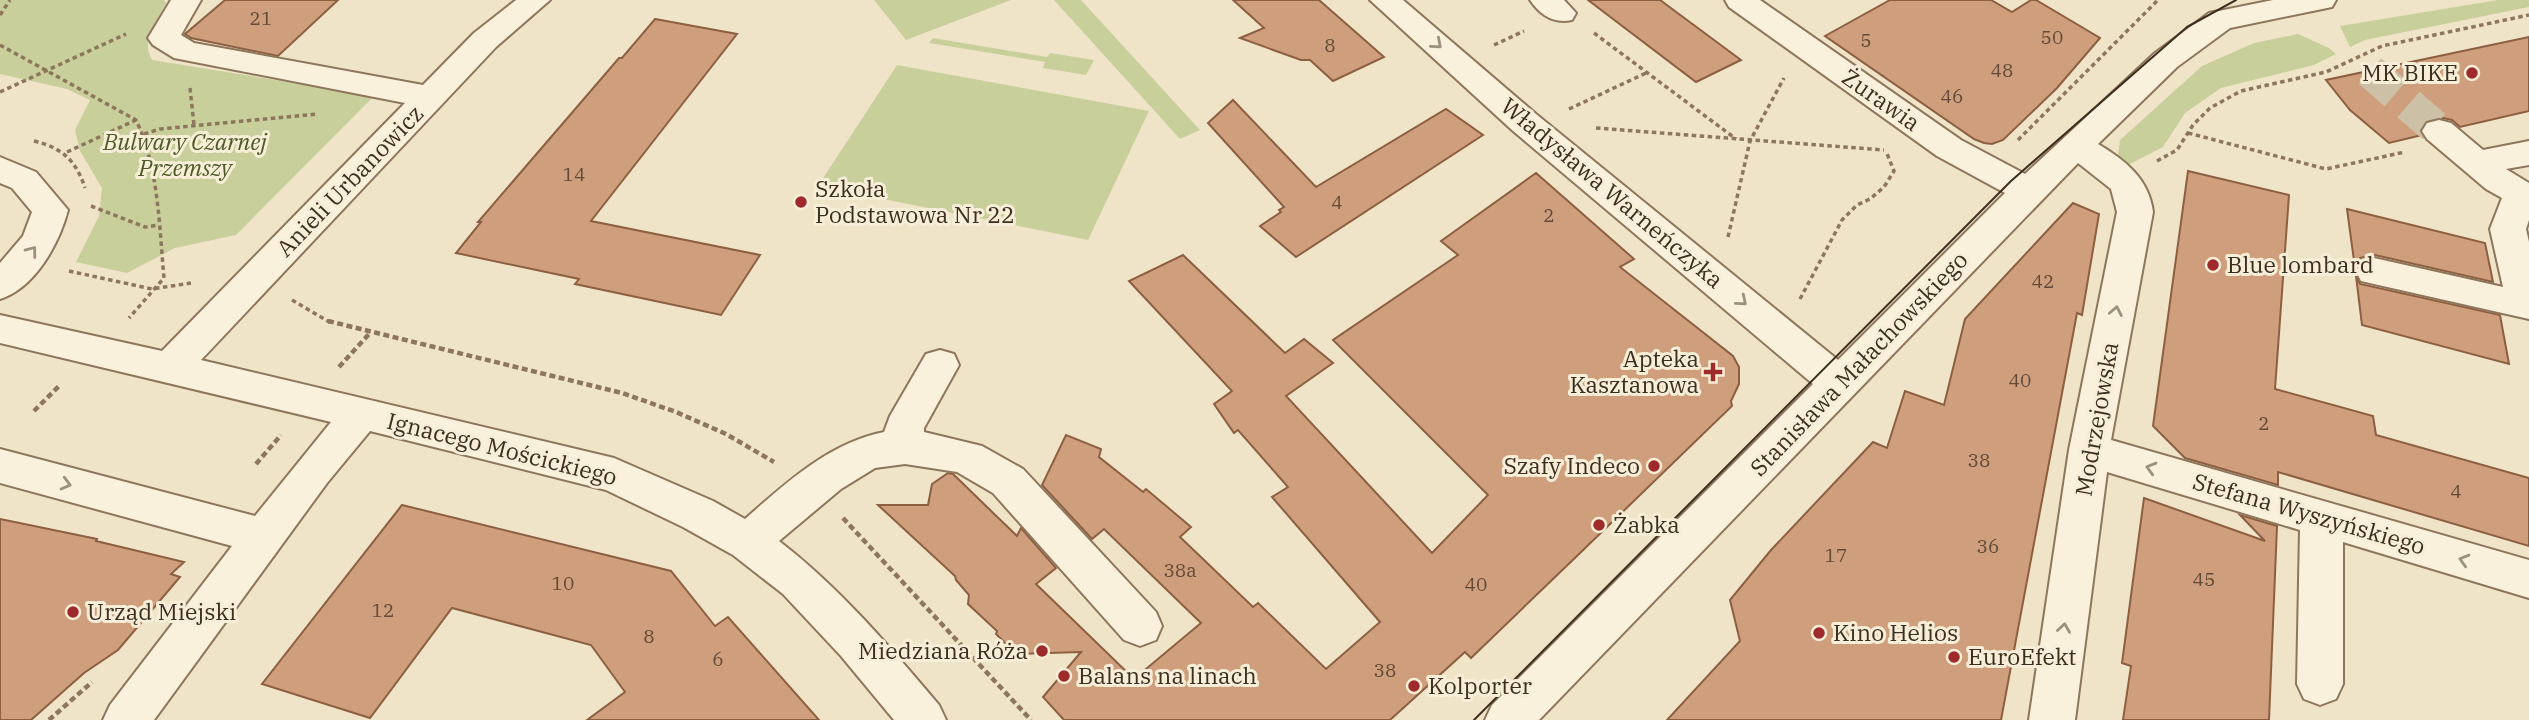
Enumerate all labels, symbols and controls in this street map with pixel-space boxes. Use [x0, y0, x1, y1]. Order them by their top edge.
house number: 21 [250, 6, 272, 30]
house number: 50 [2041, 25, 2063, 49]
house number: 5 [1860, 28, 1872, 52]
house number: 8 [1324, 33, 1336, 57]
one-way arrow [1429, 36, 1442, 48]
place label: MK BIKE [2362, 57, 2458, 87]
house number: 48 [1991, 58, 2013, 82]
street label: Żurawia [1837, 61, 1927, 137]
marker: MK BIKE [2464, 65, 2480, 81]
house number: 46 [1941, 84, 1963, 108]
street label: Władysława Warneńczyka [1495, 90, 1730, 294]
street label: Anieli Urbanowicz [269, 98, 429, 262]
park label: Bulwary Czarnej Przemszy [102, 126, 268, 182]
house number: 14 [563, 162, 585, 186]
place label: Szkoła Podstawowa Nr 22 [815, 173, 1015, 229]
house number: 4 [1331, 190, 1343, 214]
marker: Szkoła Podstawowa Nr 22 [793, 194, 809, 210]
house number: 2 [1543, 203, 1555, 227]
street label: Stanisława Małachowskiego [1743, 245, 1974, 482]
one-way arrow [24, 246, 36, 259]
place label: Blue lombard [2227, 249, 2374, 279]
marker: Blue lombard [2205, 257, 2221, 273]
house number: 42 [2032, 269, 2054, 293]
one-way arrow [1734, 293, 1746, 306]
one-way arrow [2108, 305, 2123, 317]
street label: Modrzejowska [2068, 339, 2124, 498]
place label: Apteka Kasztanowa [1570, 343, 1699, 399]
marker: Apteka Kasztanowa [1705, 364, 1721, 380]
house number: 40 [2009, 368, 2031, 392]
street label: Ignacego Mościckiego [384, 405, 620, 491]
house number: 2 [2258, 411, 2270, 435]
house number: 38 [1968, 448, 1990, 472]
place label: Szafy Indeco [1503, 450, 1640, 480]
marker: Szafy Indeco [1646, 458, 1662, 474]
one-way arrow [2145, 462, 2157, 476]
street label: Stefana Wyszyńskiego [2190, 466, 2429, 561]
one-way arrow [60, 476, 72, 490]
house number: 4 [2450, 479, 2462, 503]
place label: Żabka [1613, 509, 1680, 539]
marker: Żabka [1591, 517, 1607, 533]
house number: 36 [1977, 534, 1999, 558]
house number: 17 [1825, 543, 1847, 567]
one-way arrow [2458, 553, 2470, 568]
house number: 38a [1163, 558, 1197, 582]
house number: 45 [2193, 567, 2215, 591]
house number: 10 [552, 571, 574, 595]
house number: 40 [1465, 572, 1487, 596]
place label: Urząd Miejski [87, 596, 236, 626]
house number: 12 [372, 598, 394, 622]
marker: Urząd Miejski [65, 604, 81, 620]
place label: Kino Helios [1833, 617, 1958, 647]
one-way arrow [2057, 622, 2072, 634]
house number: 8 [643, 624, 655, 648]
marker: Kino Helios [1811, 625, 1827, 641]
place label: Miedziana Róża [858, 635, 1028, 665]
place label: EuroEfekt [1968, 641, 2076, 671]
marker: Miedziana Róża [1034, 643, 1050, 659]
house number: 6 [712, 647, 724, 671]
marker: EuroEfekt [1946, 649, 1962, 665]
house number: 38 [1374, 658, 1396, 682]
place label: Balans na linach [1078, 660, 1257, 690]
marker: Balans na linach [1056, 668, 1072, 684]
place label: Kolporter [1428, 670, 1532, 700]
marker: Kolporter [1406, 678, 1422, 694]

